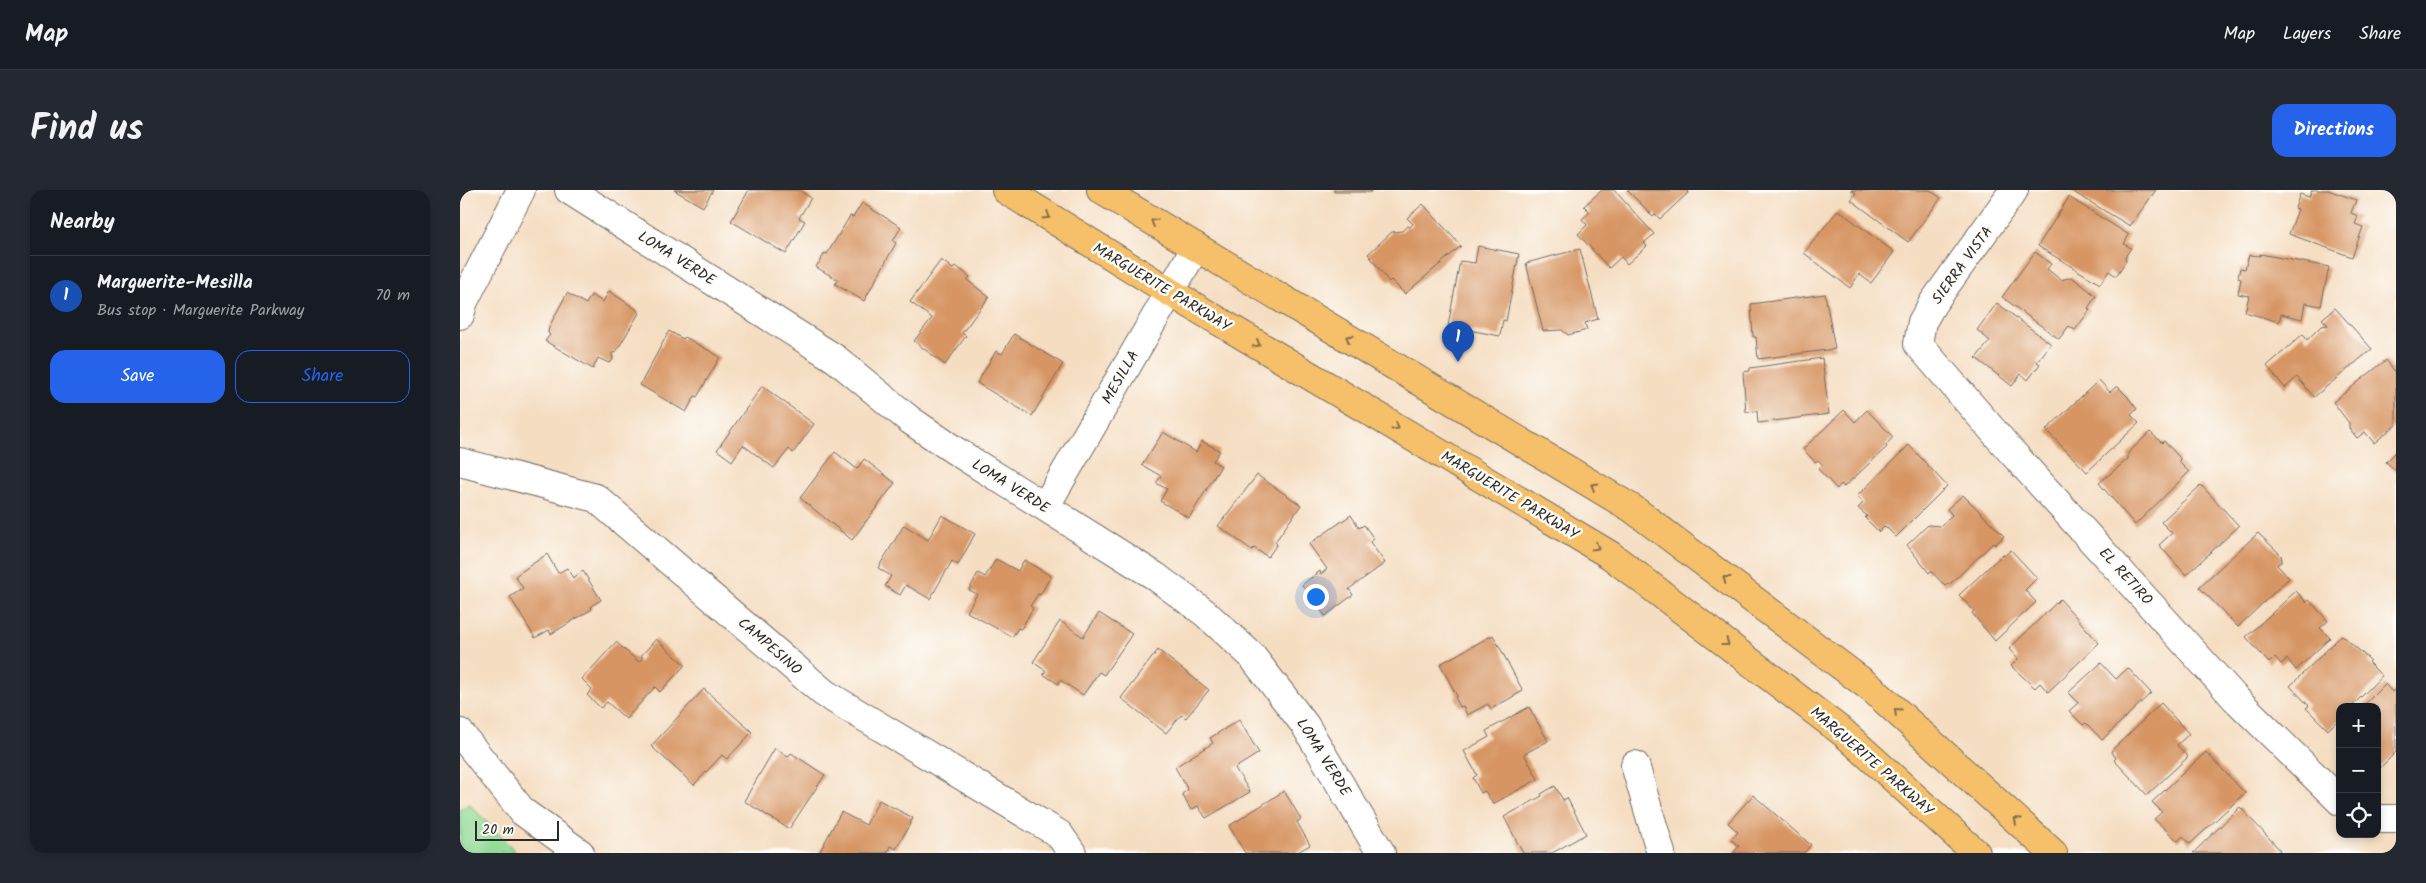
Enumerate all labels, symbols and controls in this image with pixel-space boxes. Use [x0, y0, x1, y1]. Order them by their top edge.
text: Map [25, 15, 68, 54]
text: Map [2224, 20, 2255, 49]
text: Layers [2283, 20, 2331, 49]
text: Share [2359, 20, 2401, 49]
text: Find us [30, 102, 143, 158]
button: Directions [2272, 104, 2396, 157]
text: Nearby [50, 206, 115, 239]
one-way arrow [1042, 209, 1051, 219]
one-way arrow [1150, 219, 1159, 229]
street label: SIERRA VISTA [1926, 221, 1999, 310]
street label: LOMA VERDE [633, 225, 721, 293]
street label: MARGUERITE PARKWAY [1088, 237, 1236, 339]
text: Marguerite-Mesilla [97, 268, 253, 298]
text: 1 [64, 283, 68, 308]
text: 70 m [375, 283, 410, 308]
text: Bus stop · Marguerite Parkway [97, 298, 304, 323]
pin: 1 [1442, 321, 1474, 362]
one-way arrow [1346, 335, 1355, 345]
one-way arrow [1251, 337, 1260, 347]
street label: MESILLA [1096, 346, 1146, 409]
button: Save [50, 350, 225, 403]
button: Share [235, 350, 410, 403]
one-way arrow [1390, 421, 1399, 431]
street label: MARGUERITE PARKWAY [1436, 445, 1584, 547]
street label: LOMA VERDE [967, 453, 1055, 521]
one-way arrow [1590, 482, 1599, 492]
one-way arrow [1590, 540, 1599, 550]
street label: EL RETIRO [2093, 542, 2158, 611]
one-way arrow [1723, 577, 1732, 585]
your location [1303, 584, 1329, 610]
street label: CAMPESINO [732, 612, 807, 682]
one-way arrow [1720, 638, 1729, 646]
street label: MARGUERITE PARKWAY [1804, 701, 1940, 823]
map controls [2336, 703, 2381, 838]
button: + [2336, 703, 2381, 748]
one-way arrow [1893, 708, 1902, 717]
street label: LOMA VERDE [1290, 714, 1357, 802]
button: − [2336, 748, 2381, 793]
button: locate [2336, 793, 2381, 838]
one-way arrow [2013, 817, 2022, 826]
scale bar [475, 818, 559, 841]
text: 20 m [482, 819, 514, 841]

